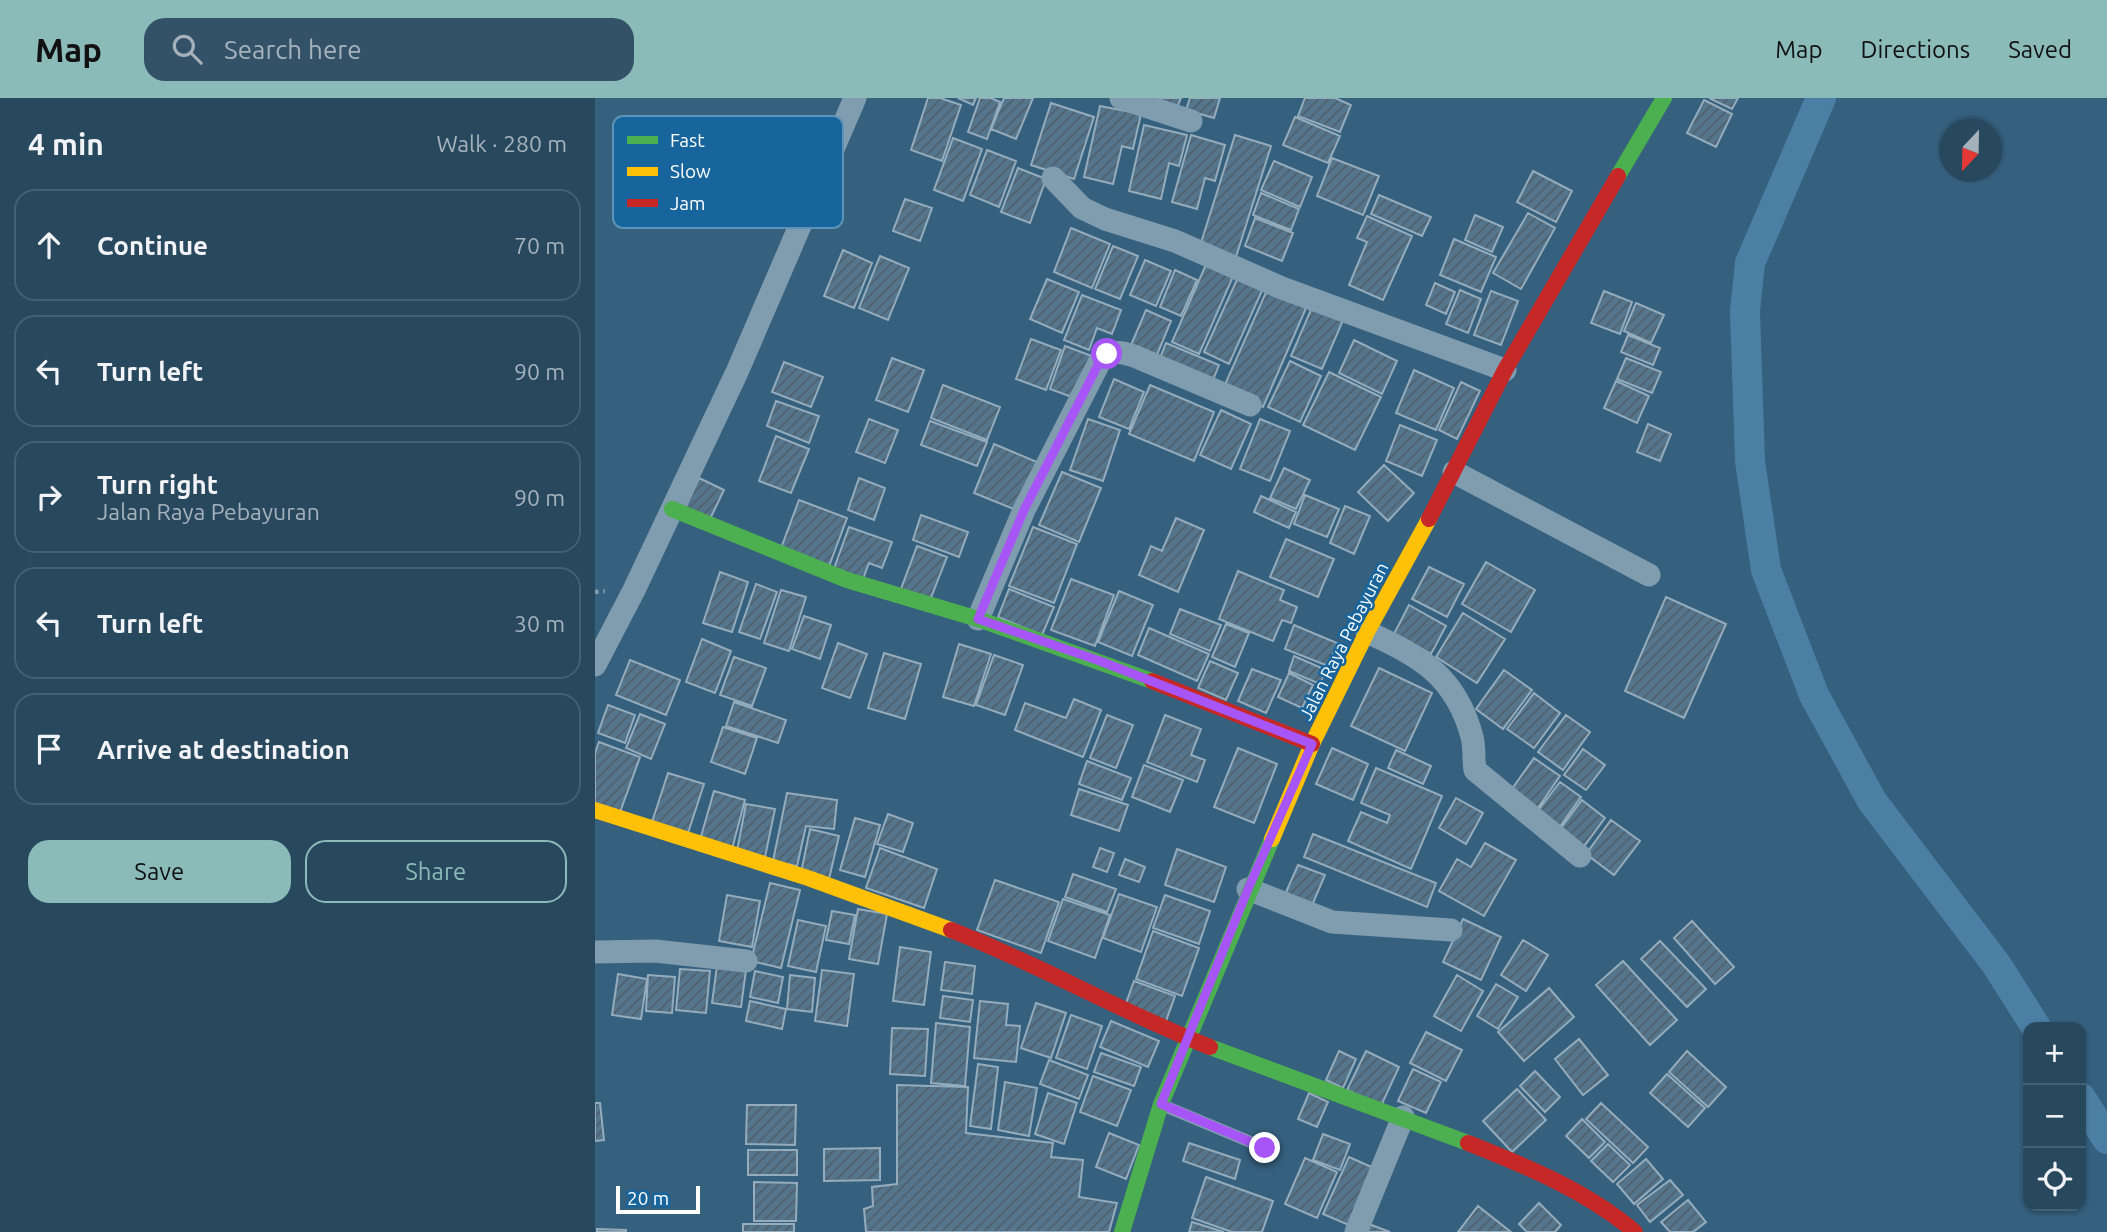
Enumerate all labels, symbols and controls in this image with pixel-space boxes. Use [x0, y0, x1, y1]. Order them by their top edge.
search box [144, 18, 634, 81]
icon: search [168, 30, 206, 68]
text: Map [35, 31, 102, 68]
text: Search here [224, 35, 362, 64]
text: Map [1775, 36, 1822, 63]
text: Directions [1860, 36, 1970, 63]
text: Saved [2008, 36, 2072, 63]
legend [613, 116, 843, 228]
north arrow [1939, 119, 2002, 182]
text: 4 min [28, 127, 104, 161]
text: Fast [670, 129, 705, 151]
text: Walk · 280 m [436, 131, 567, 156]
text: Slow [670, 160, 711, 182]
text: Jam [670, 192, 706, 214]
icon: ahead [30, 226, 68, 264]
text: Continue [97, 231, 208, 260]
text: 70 m [514, 233, 565, 258]
route start [1091, 338, 1122, 369]
icon: left [30, 352, 68, 390]
text: Turn left [97, 357, 203, 386]
text: 90 m [514, 359, 565, 384]
text: Turn right [97, 470, 218, 499]
icon: right [30, 478, 68, 516]
text: 90 m [514, 485, 565, 510]
text: Jalan Raya Pebayuran [97, 499, 320, 524]
street label: Jalan Raya Pebayuran [1295, 559, 1391, 723]
icon: left [30, 604, 68, 642]
text: Turn left [97, 609, 203, 638]
text: 30 m [514, 611, 565, 636]
icon: arrive [30, 730, 68, 768]
text: Arrive at destination [97, 735, 350, 764]
button: Save [28, 840, 291, 903]
button: Share [305, 840, 567, 903]
map controls [2023, 1022, 2086, 1211]
button: + [2023, 1022, 2086, 1085]
button: − [2023, 1085, 2086, 1148]
route end [1249, 1132, 1280, 1163]
button: locate [2023, 1148, 2086, 1211]
scale bar [616, 1183, 700, 1215]
text: 20 m [627, 1187, 669, 1209]

